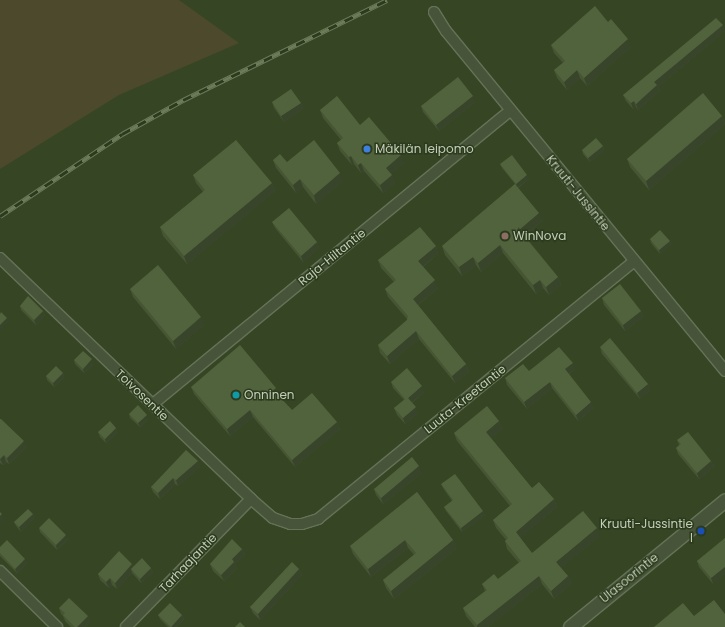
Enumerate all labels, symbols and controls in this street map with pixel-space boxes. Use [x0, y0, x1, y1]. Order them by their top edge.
place label: Mäkilän leipomo [375, 142, 474, 156]
marker: Mäkilän leipomo [362, 144, 372, 154]
street label: Kruuti-Jussintie [543, 152, 613, 234]
street label: Raja-Hiltantie [296, 226, 368, 288]
place label: WinNova [513, 229, 566, 243]
marker: WinNova [500, 231, 510, 241]
street label: Luuta-Kreetantie [421, 362, 509, 436]
street label: Toivosentie [113, 366, 171, 424]
place label: Onninen [244, 388, 295, 402]
marker: Onninen [231, 390, 241, 400]
place label: Kruuti-Jussintie I [600, 517, 693, 545]
marker: Kruuti-Jussintie I [696, 526, 706, 536]
street label: Tarhaajantie [156, 530, 220, 596]
street label: Ulasoorintie [597, 550, 661, 606]

